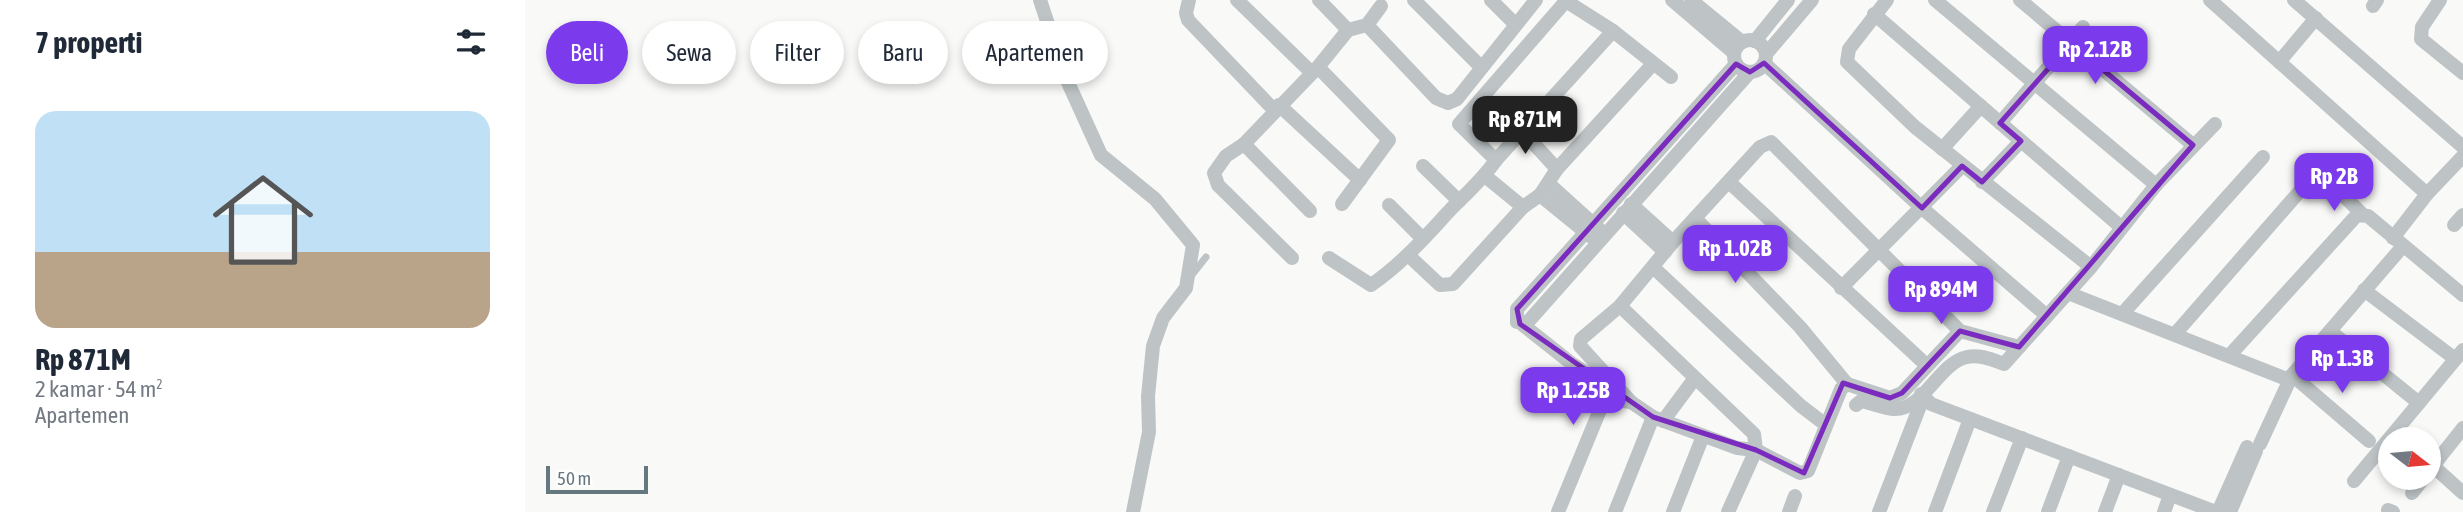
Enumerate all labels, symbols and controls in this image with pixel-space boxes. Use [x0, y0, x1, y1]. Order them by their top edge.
chip: Beli [546, 21, 628, 84]
chip: Sewa [642, 21, 736, 84]
chip: Filter [750, 21, 844, 84]
chip: Baru [858, 21, 948, 84]
chip: Apartemen [962, 21, 1108, 84]
icon: filters [452, 23, 490, 61]
text: 7 properti [35, 25, 142, 59]
pin: Rp 2.12B [2023, 27, 2167, 86]
text: Rp 2.12B [2059, 36, 2131, 62]
pin: Rp 871M [1460, 96, 1590, 156]
text: Rp 871M [1488, 106, 1562, 132]
pin: Rp 2B [2285, 154, 2383, 213]
icon: home [200, 157, 326, 283]
text: Rp 2B [2310, 163, 2358, 189]
pin: Rp 1.02B [1663, 226, 1807, 285]
text: Rp 1.02B [1699, 235, 1771, 261]
pin: Rp 894M [1876, 266, 2006, 326]
text: Rp 894M [1904, 276, 1978, 302]
pin: Rp 1.3B [2277, 336, 2407, 395]
text: Rp 871M [35, 342, 131, 376]
text: Rp 1.3B [2311, 345, 2373, 371]
pin: Rp 1.25B [1501, 368, 1645, 427]
text: 2 kamar · 54 m² [35, 376, 163, 402]
text: Rp 1.25B [1537, 377, 1609, 403]
text: Apartemen [35, 402, 129, 428]
north arrow [2378, 427, 2441, 490]
map controls [2378, 427, 2441, 490]
scale bar [546, 463, 647, 495]
text: 50 m [557, 467, 591, 489]

